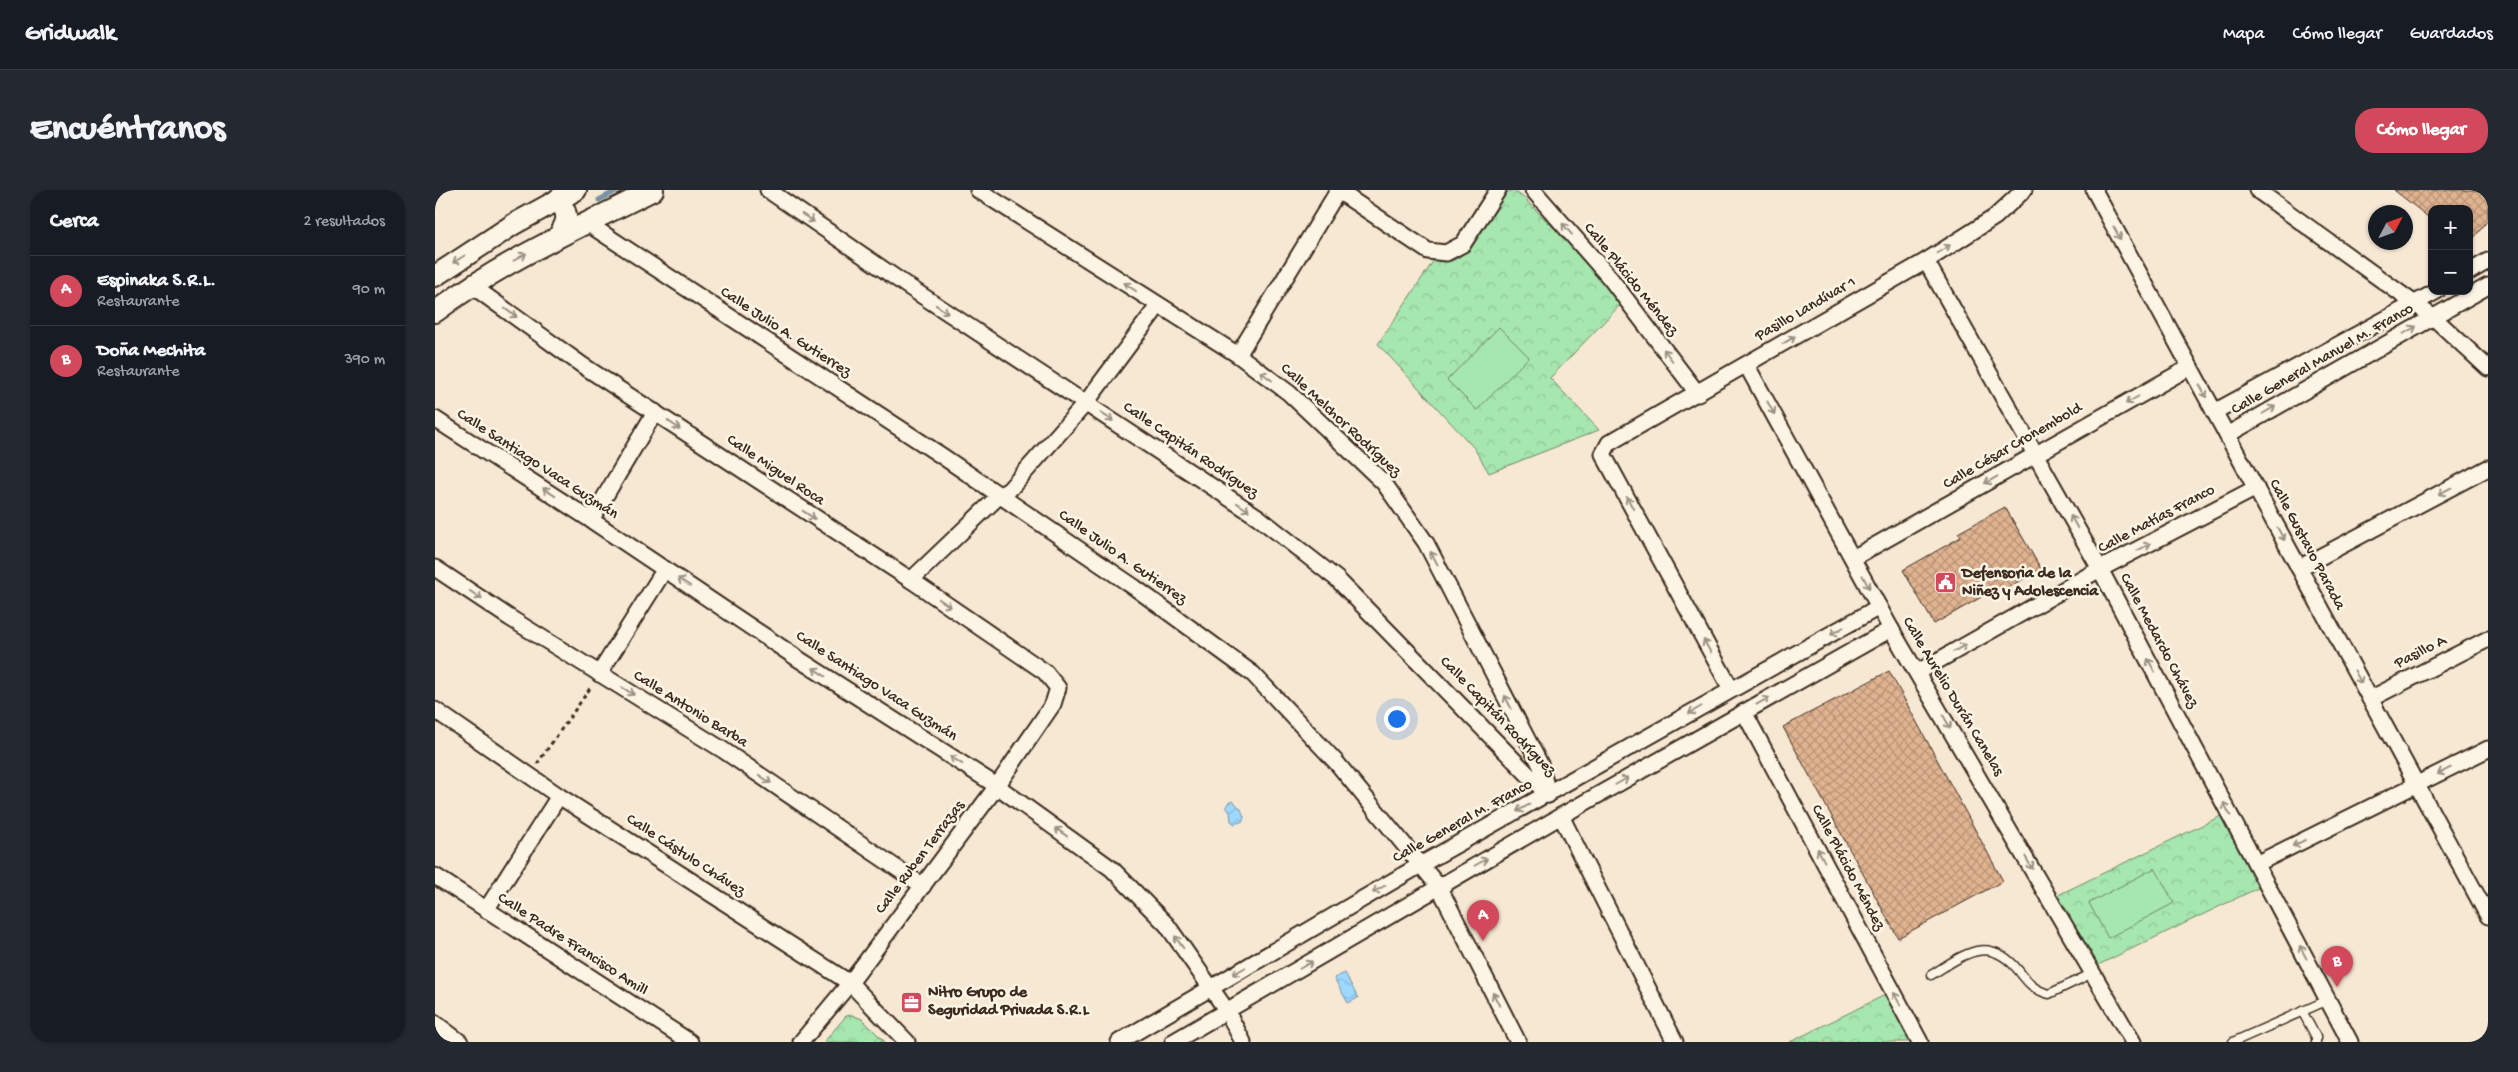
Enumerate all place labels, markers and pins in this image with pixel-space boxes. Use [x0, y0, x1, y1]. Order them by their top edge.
place label: Defensoria de la Niñez y Adolescencia [1960, 564, 2099, 602]
public building icon: Defensoria de la Niñez y Adolescencia [1934, 571, 1958, 595]
pin: A [1467, 900, 1499, 941]
pin: B [2321, 946, 2353, 987]
place label: Nitro Grupo de Seguridad Privada S.R.L [928, 984, 1090, 1021]
office icon: Nitro Grupo de Seguridad Privada S.R.L [900, 990, 924, 1014]

